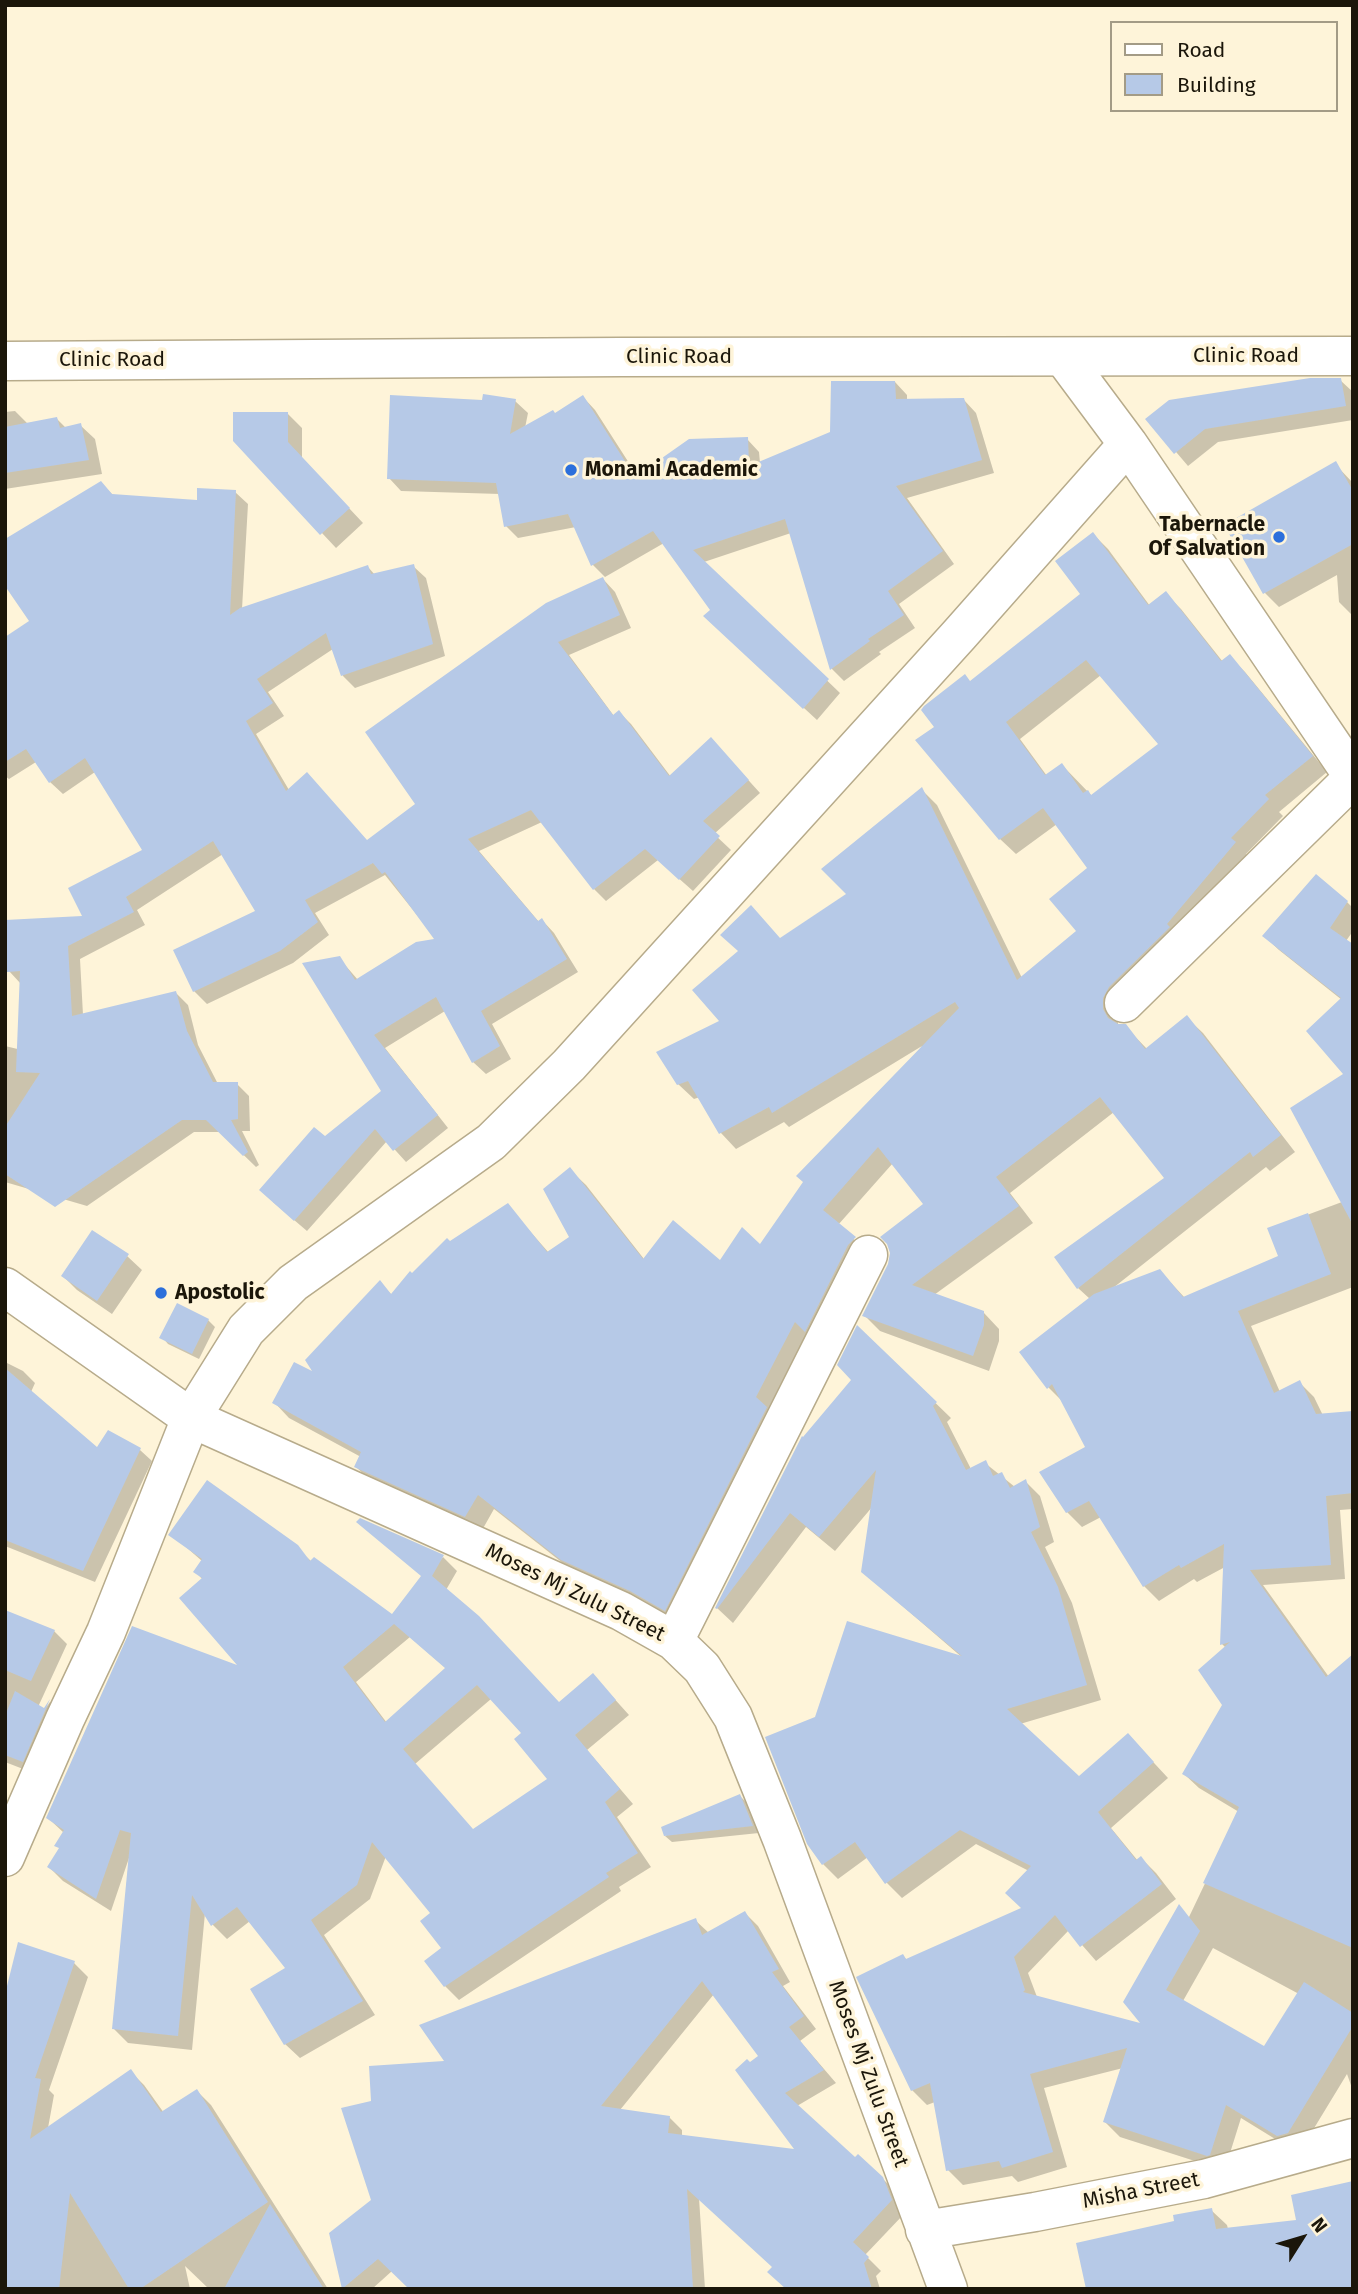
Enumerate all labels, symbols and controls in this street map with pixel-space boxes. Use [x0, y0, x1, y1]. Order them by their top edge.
legend [1110, 21, 1337, 112]
text: Road [1177, 37, 1225, 63]
text: Building [1177, 72, 1256, 98]
street label: Clinic Road [1193, 343, 1299, 369]
street label: Clinic Road [626, 344, 732, 370]
street label: Clinic Road [59, 347, 165, 373]
place label: Monami Academic [585, 457, 758, 483]
marker: Monami Academic [563, 462, 579, 478]
place label: Tabernacle Of Salvation [1148, 512, 1265, 562]
marker: Tabernacle Of Salvation [1271, 529, 1287, 545]
place label: Apostolic [175, 1280, 265, 1306]
marker: Apostolic [153, 1285, 169, 1301]
street label: Moses Mj Zulu Street [481, 1539, 669, 1647]
street label: Moses Mj Zulu Street [823, 1977, 913, 2171]
street label: Misha Street [1081, 2167, 1201, 2215]
north arrow [1267, 2203, 1337, 2273]
text: N [1306, 2213, 1332, 2237]

